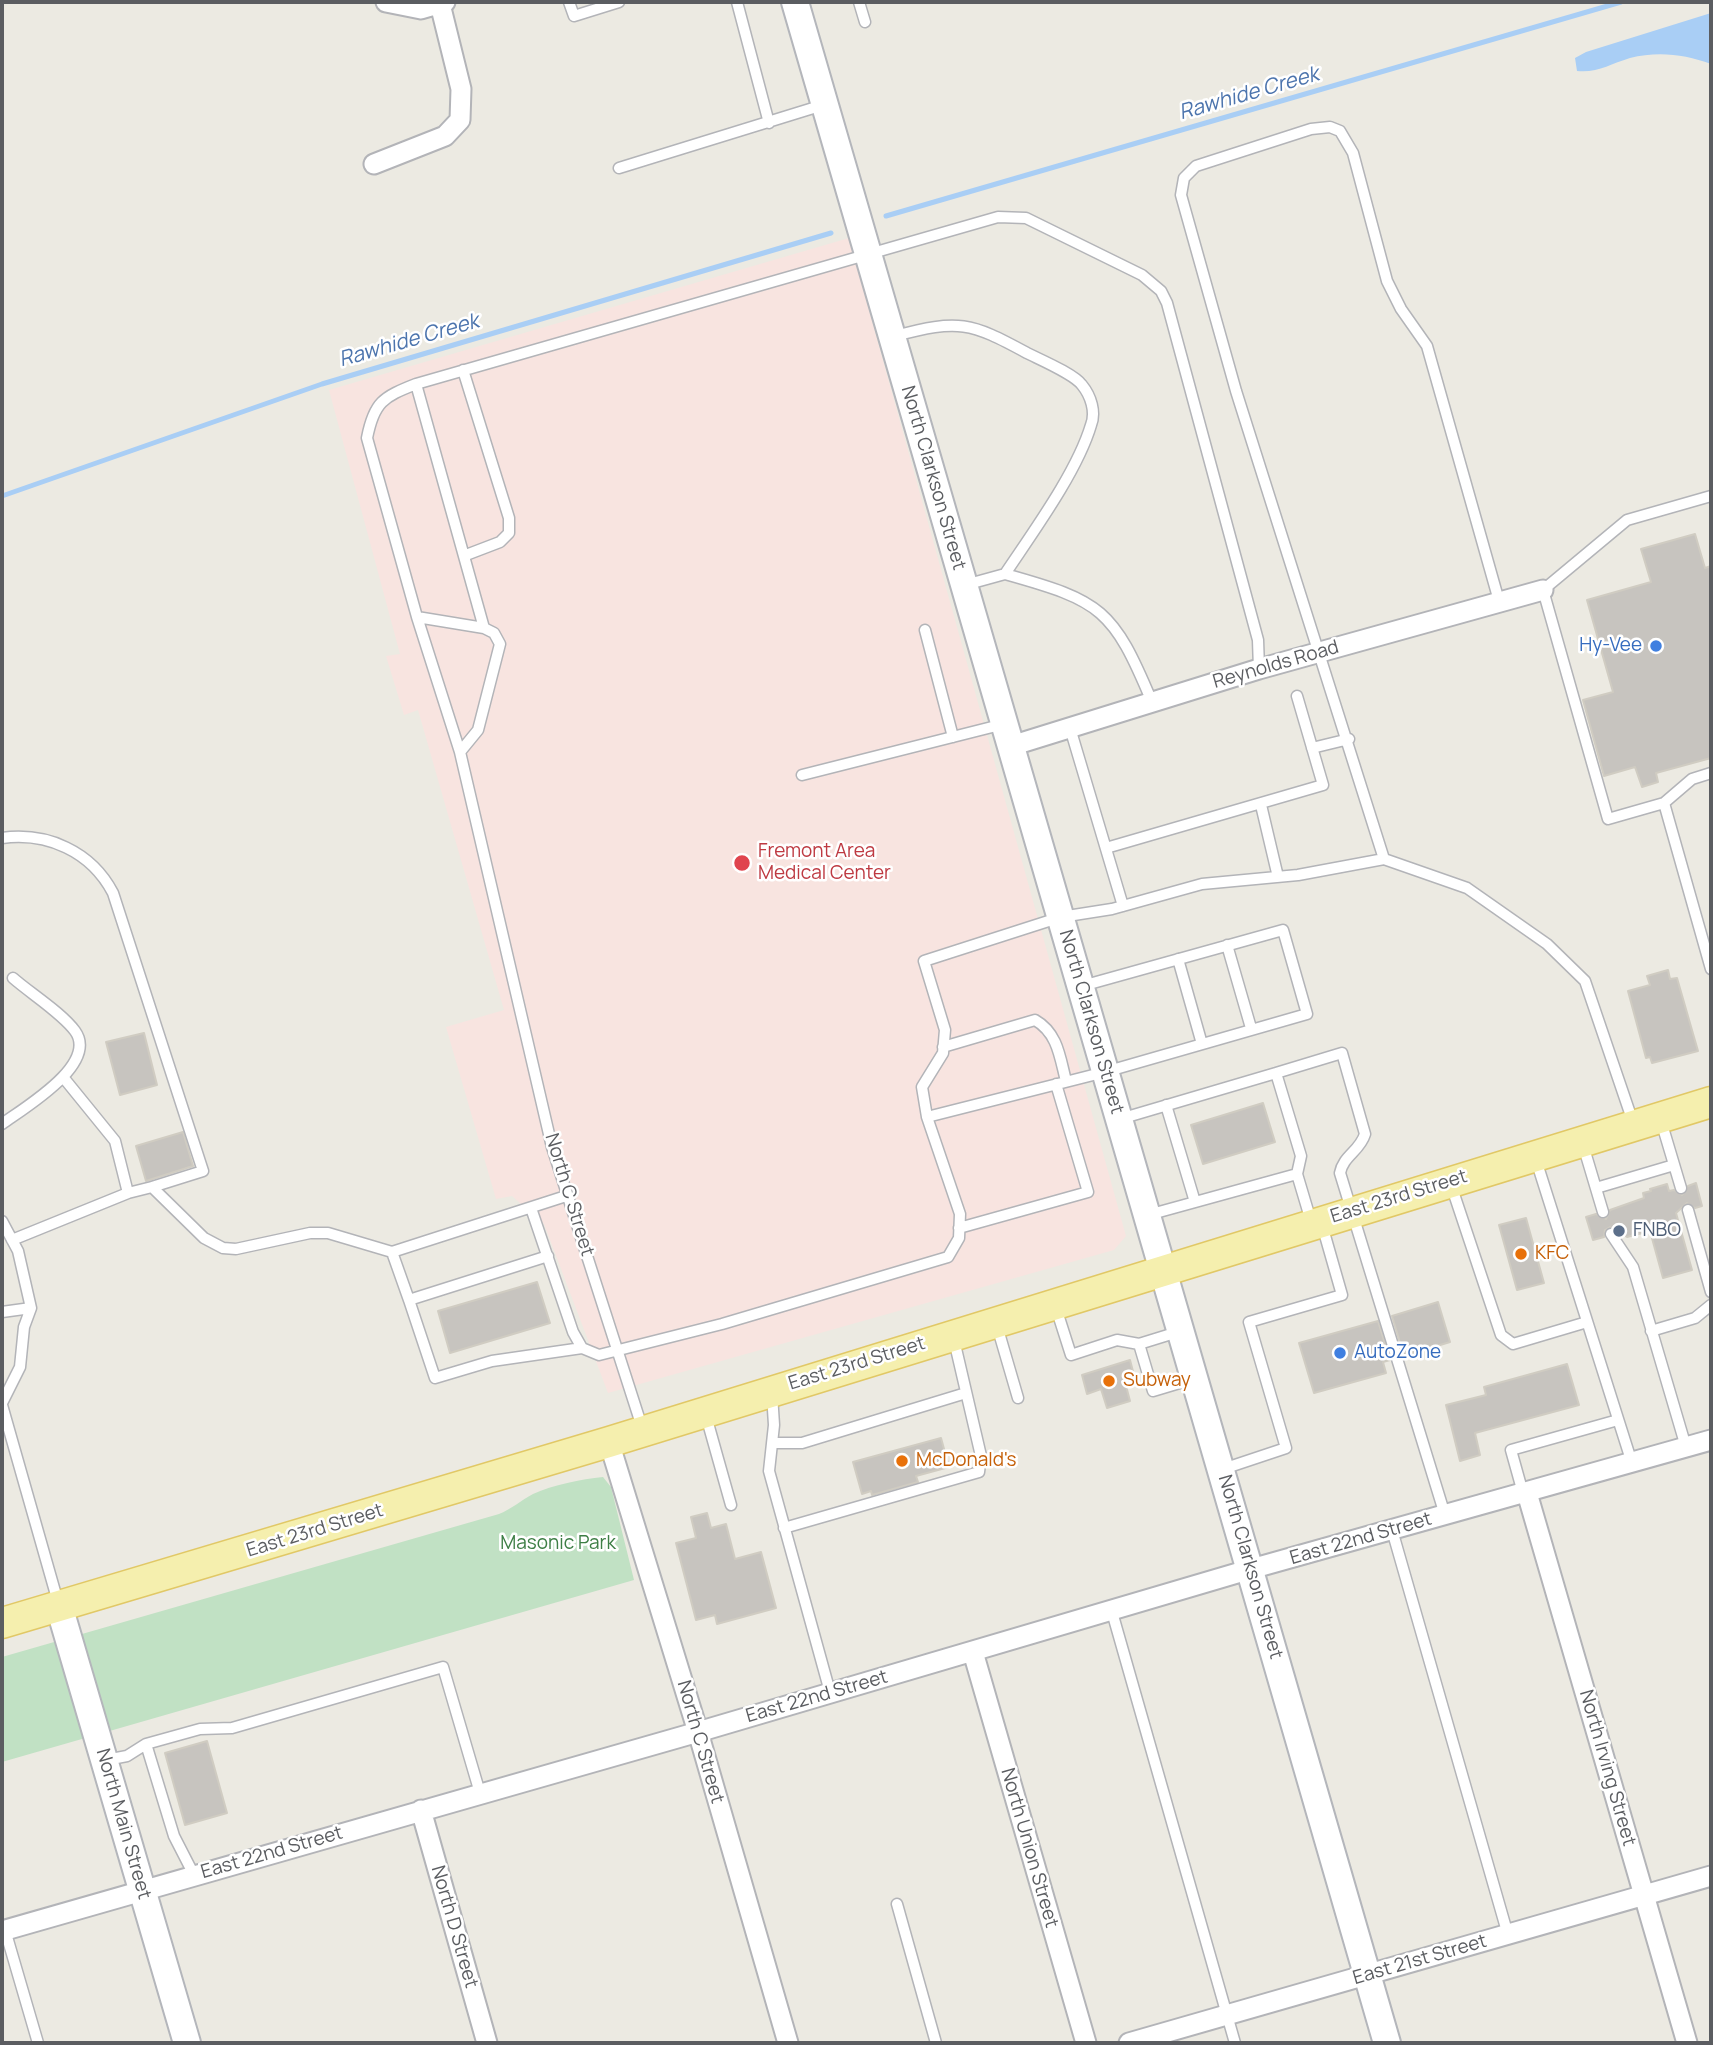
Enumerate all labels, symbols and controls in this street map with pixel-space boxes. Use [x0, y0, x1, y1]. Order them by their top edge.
water label: Rawhide Creek [1176, 62, 1322, 126]
water label: Rawhide Creek [336, 309, 482, 373]
street label: North Clarkson Street [896, 383, 970, 573]
place label: Hy-Vee [1579, 635, 1642, 657]
street label: Reynolds Road [1210, 636, 1342, 694]
marker: Hy-Vee [1648, 638, 1664, 654]
place label: Fremont Area Medical Center [758, 841, 891, 885]
marker: Fremont Area Medical Center [732, 853, 752, 873]
street label: North Clarkson Street [1054, 927, 1128, 1117]
street label: North C Street [540, 1131, 598, 1259]
street label: East 23rd Street [1328, 1165, 1470, 1229]
place label: FNBO [1633, 1220, 1681, 1242]
marker: FNBO [1611, 1223, 1627, 1239]
place label: KFC [1535, 1243, 1569, 1265]
marker: KFC [1513, 1246, 1529, 1262]
street label: East 23rd Street [786, 1332, 928, 1396]
place label: AutoZone [1354, 1342, 1441, 1364]
marker: AutoZone [1332, 1345, 1348, 1361]
place label: Subway [1123, 1370, 1191, 1392]
marker: Subway [1101, 1373, 1117, 1389]
place label: McDonald's [916, 1450, 1017, 1472]
marker: McDonald's [894, 1453, 910, 1469]
street label: North Clarkson Street [1213, 1472, 1287, 1662]
street label: East 23rd Street [244, 1499, 386, 1563]
street label: East 22nd Street [1287, 1508, 1435, 1570]
park label: Masonic Park [500, 1533, 616, 1555]
street label: East 22nd Street [743, 1666, 891, 1728]
street label: North C Street [672, 1678, 728, 1806]
street label: North Irving Street [1574, 1687, 1640, 1849]
street label: North Main Street [91, 1746, 155, 1902]
street label: North Union Street [995, 1766, 1063, 1930]
street label: East 22nd Street [198, 1822, 346, 1884]
street label: North D Street [426, 1863, 482, 1991]
street label: East 21st Street [1350, 1930, 1490, 1990]

